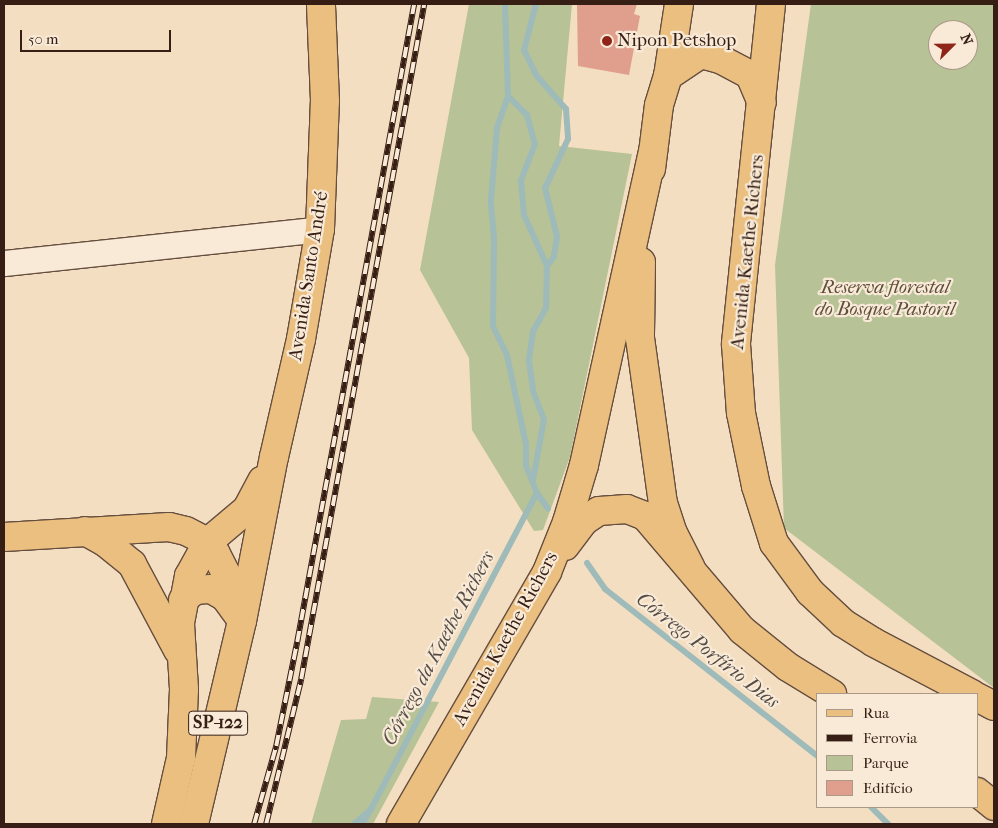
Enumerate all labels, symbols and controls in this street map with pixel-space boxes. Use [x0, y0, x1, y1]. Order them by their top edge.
scale bar [22, 20, 174, 52]
north arrow [928, 20, 978, 70]
text: 50 m [28, 30, 58, 48]
place label: Nipon Petshop [617, 30, 736, 52]
text: N [956, 31, 976, 48]
marker: Nipon Petshop [601, 35, 613, 47]
street label: Avenida Kaethe Richers [726, 153, 770, 351]
street label: Avenida Santo André [284, 190, 334, 362]
park label: Reserva florestal do Bosque Pastoril [815, 277, 955, 321]
water label: Córrego da Kaethe Richers [377, 547, 499, 749]
street label: Avenida Kaethe Richers [449, 548, 563, 730]
water label: Córrego Porfírio Dias [632, 587, 784, 713]
legend [816, 693, 978, 808]
text: Rua [863, 704, 889, 722]
road number: SP-122 [188, 708, 248, 738]
text: Ferrovia [863, 729, 917, 747]
text: Parque [863, 754, 909, 772]
text: Edifício [863, 779, 913, 797]

